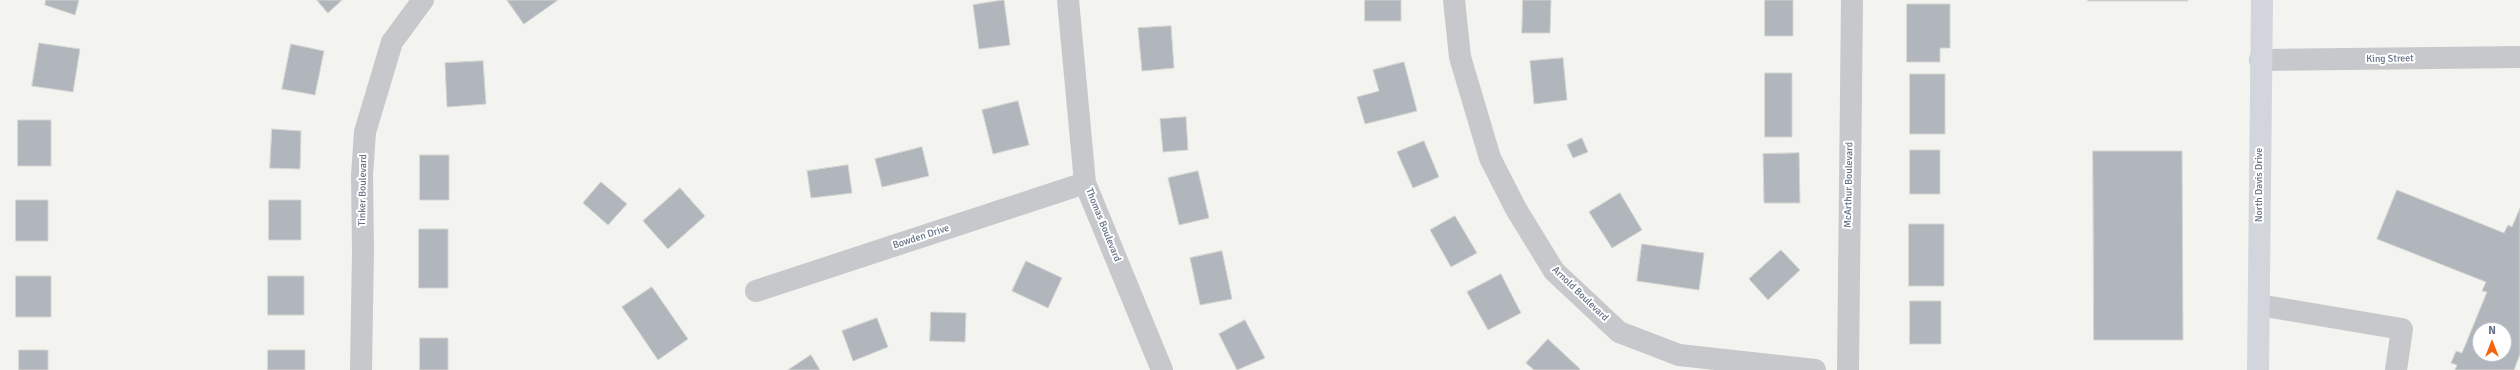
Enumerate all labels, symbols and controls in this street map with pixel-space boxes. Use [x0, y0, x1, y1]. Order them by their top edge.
street label: King Street [2366, 53, 2414, 65]
street label: McArthur Boulevard [1842, 142, 1856, 228]
street label: North Davis Drive [2253, 148, 2265, 222]
street label: Tinker Boulevard [356, 154, 370, 226]
street label: Thomas Boulevard [1083, 187, 1123, 263]
street label: Bowden Drive [891, 222, 951, 252]
street label: Arnold Boulevard [1549, 264, 1611, 324]
north arrow [2472, 322, 2512, 362]
text: N [2488, 324, 2496, 337]

